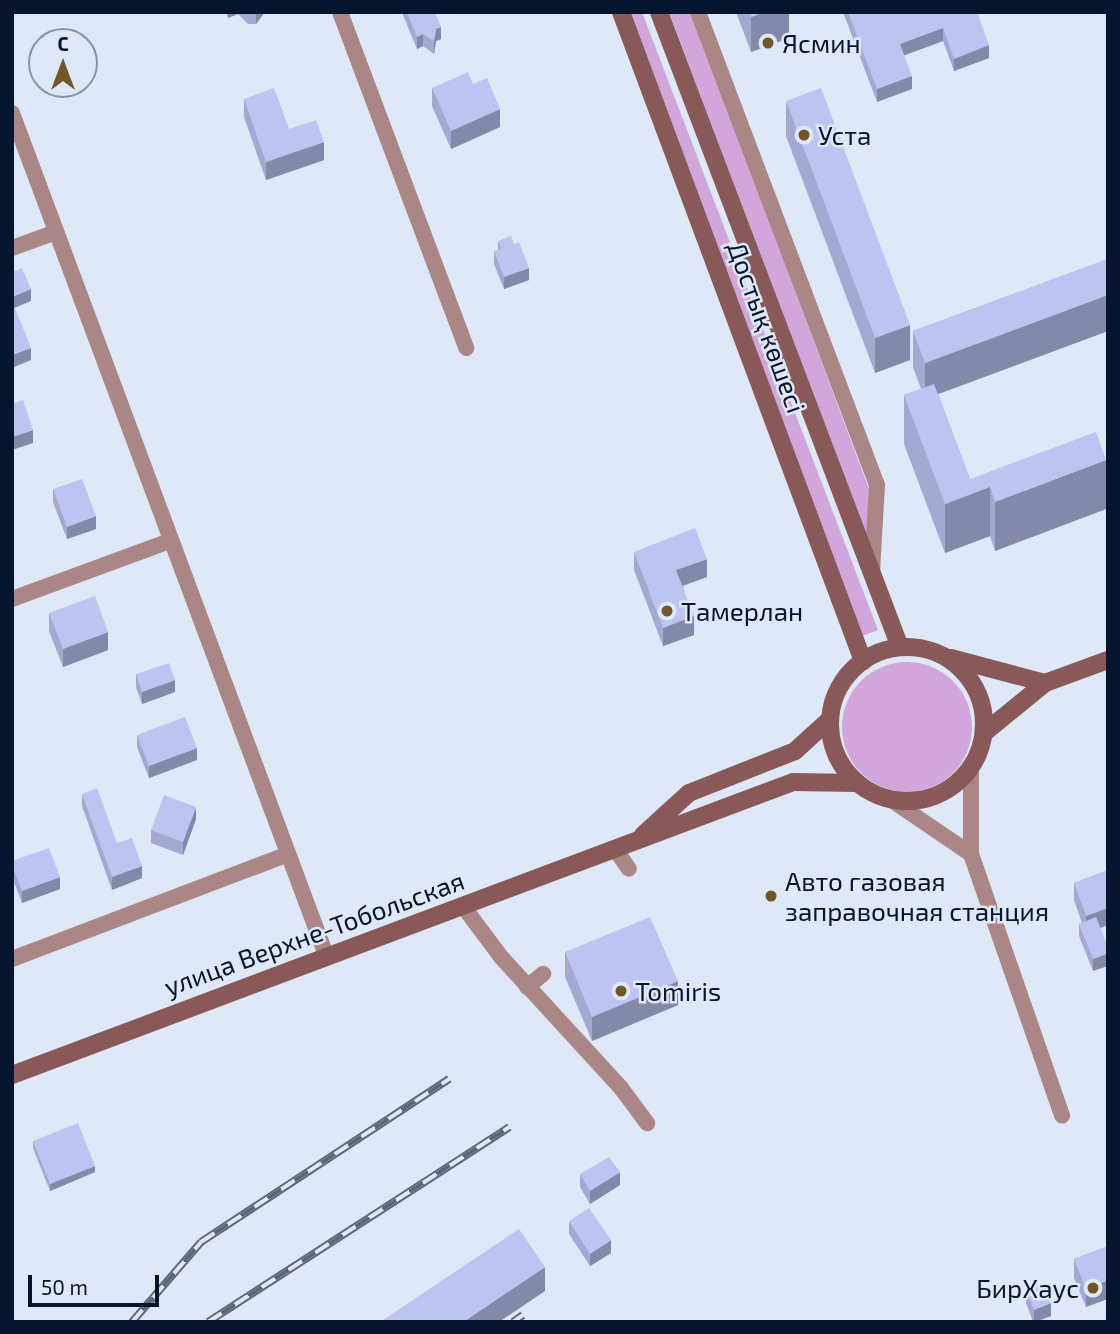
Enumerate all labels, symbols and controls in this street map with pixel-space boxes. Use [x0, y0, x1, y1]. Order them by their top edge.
place label: Ясмин [782, 27, 861, 59]
north arrow [28, 28, 98, 98]
text: С [57, 32, 69, 55]
marker: Ясмин [760, 35, 776, 51]
place label: Уста [818, 119, 871, 151]
marker: Уста [796, 127, 812, 143]
street label: Достық көшесі [722, 237, 812, 417]
place label: Тамерлан [681, 595, 803, 627]
marker: Тамерлан [659, 603, 675, 619]
street label: улица Верхне-Тобольская [160, 864, 468, 1002]
place label: Авто газовая заправочная станция [785, 865, 1049, 926]
marker: Авто газовая заправочная станция [763, 888, 779, 904]
place label: Tomiris [635, 975, 721, 1007]
marker: Tomiris [613, 983, 629, 999]
scale bar [32, 1260, 163, 1304]
place label: БирХаус [976, 1272, 1079, 1304]
text: 50 m [41, 1274, 88, 1299]
marker: БирХаус [1085, 1280, 1101, 1296]

